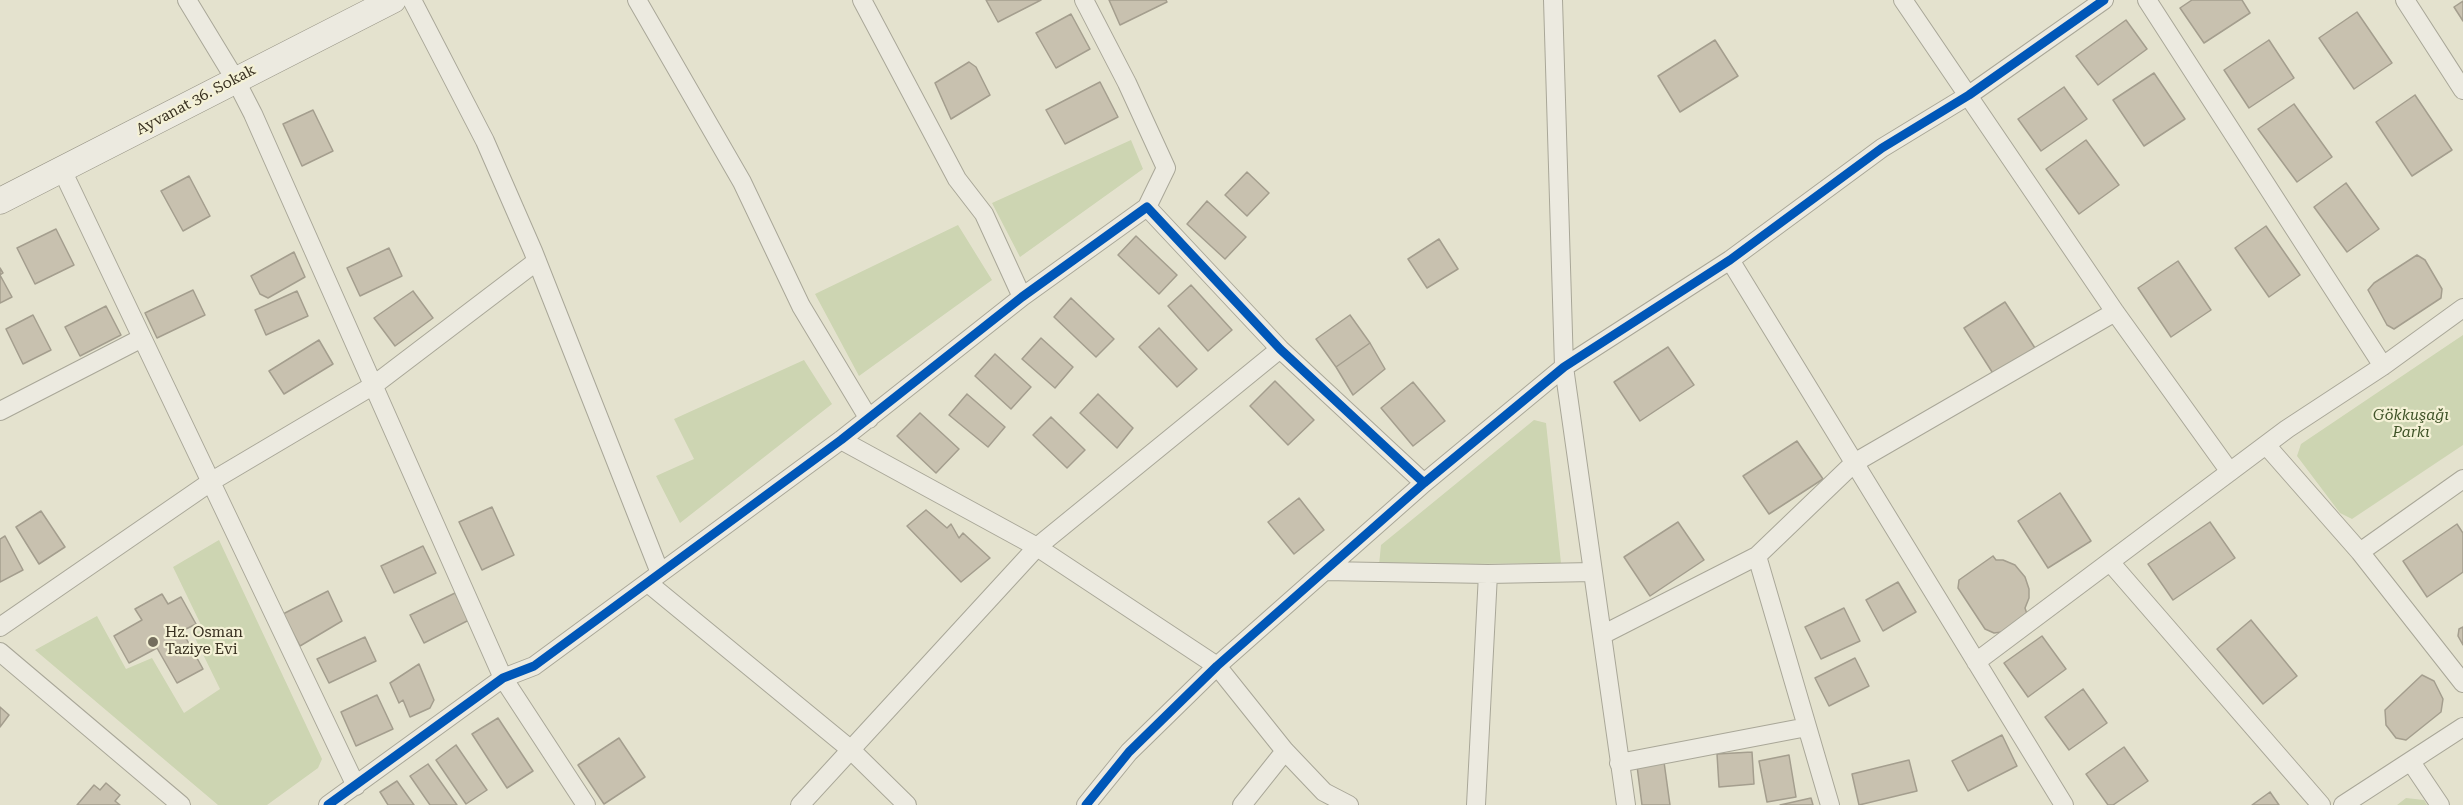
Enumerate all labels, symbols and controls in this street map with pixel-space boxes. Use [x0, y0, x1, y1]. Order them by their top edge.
street label: Ayvanat 36. Sokak [133, 61, 259, 139]
park label: Gökkuşağı Parkı [2373, 407, 2449, 442]
place label: Hz. Osman Taziye Evi [165, 624, 243, 659]
marker: Hz. Osman Taziye Evi [146, 635, 160, 649]

